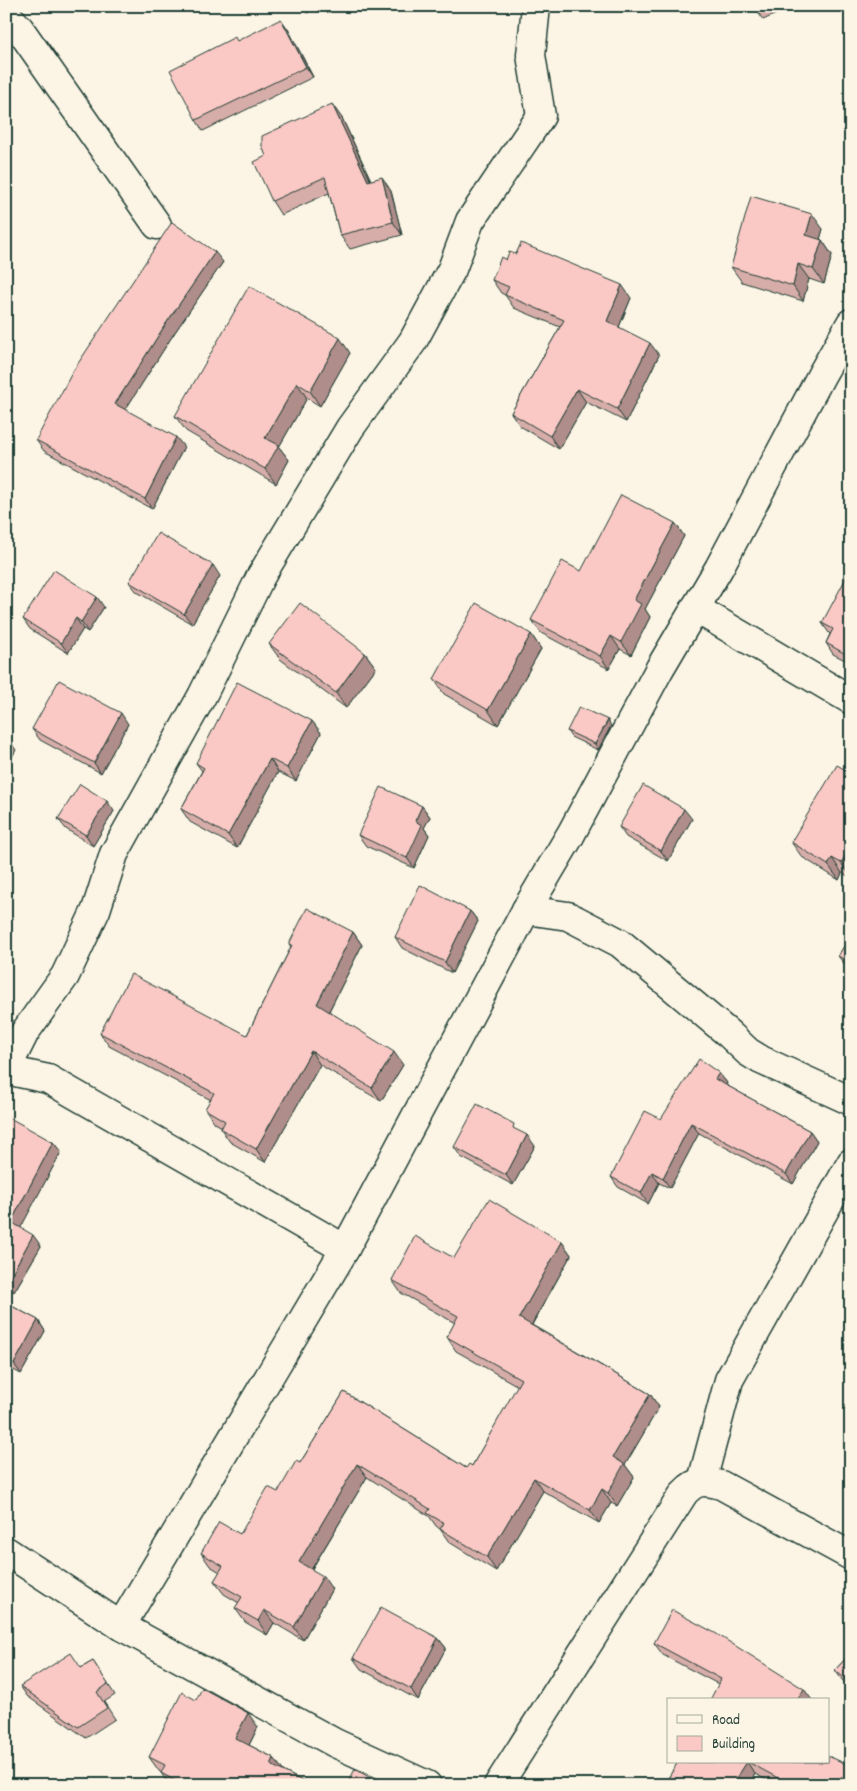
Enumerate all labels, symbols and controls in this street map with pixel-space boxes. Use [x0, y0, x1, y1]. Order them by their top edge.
legend [667, 1698, 830, 1764]
text: Road [712, 1710, 740, 1732]
text: Building [712, 1734, 755, 1756]

